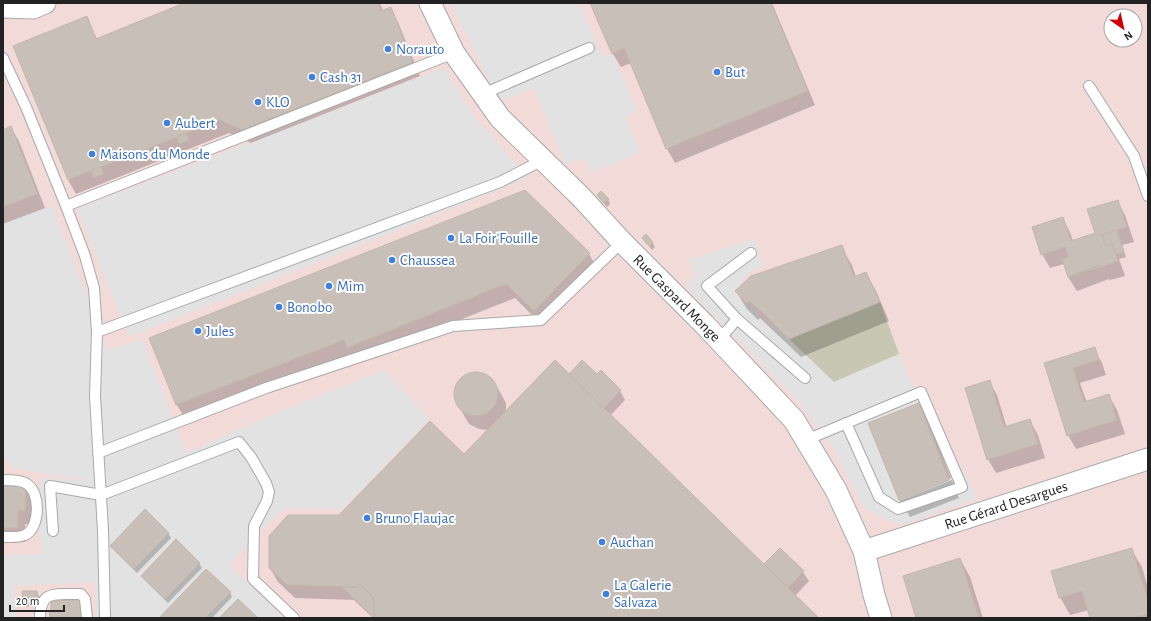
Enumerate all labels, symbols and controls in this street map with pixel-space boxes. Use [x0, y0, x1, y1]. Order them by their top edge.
north arrow [1103, 8, 1143, 48]
text: N [1122, 29, 1135, 43]
place label: Norauto [396, 42, 444, 57]
marker: Norauto [383, 44, 393, 54]
place label: But [725, 65, 746, 80]
marker: But [712, 67, 722, 77]
place label: Cash 31 [320, 70, 362, 85]
marker: Cash 31 [307, 72, 317, 82]
place label: KLO [266, 95, 289, 110]
marker: KLO [253, 97, 263, 107]
place label: Aubert [175, 116, 215, 131]
marker: Aubert [162, 118, 172, 128]
place label: Maisons du Monde [100, 147, 210, 162]
marker: Maisons du Monde [87, 149, 97, 159]
place label: La Foir'Fouille [459, 231, 538, 246]
marker: La Foir'Fouille [446, 233, 456, 243]
street label: Rue Gaspard Monge [630, 252, 723, 345]
place label: Chaussea [400, 253, 455, 268]
marker: Chaussea [387, 255, 397, 265]
place label: Mim [337, 279, 364, 294]
marker: Mim [324, 281, 334, 291]
place label: Bonobo [287, 300, 332, 315]
marker: Bonobo [274, 302, 284, 312]
place label: Jules [206, 324, 234, 339]
marker: Jules [193, 326, 203, 336]
street label: Rue Gérard Desargues [943, 479, 1070, 532]
place label: Bruno Flaujac [375, 511, 455, 526]
marker: Bruno Flaujac [362, 513, 372, 523]
place label: Auchan [610, 535, 654, 550]
marker: Auchan [597, 537, 607, 547]
place label: La Galerie Salvaza [614, 578, 672, 610]
scale bar [10, 587, 64, 613]
marker: La Galerie Salvaza [601, 589, 611, 599]
text: 20 m [16, 595, 39, 607]

